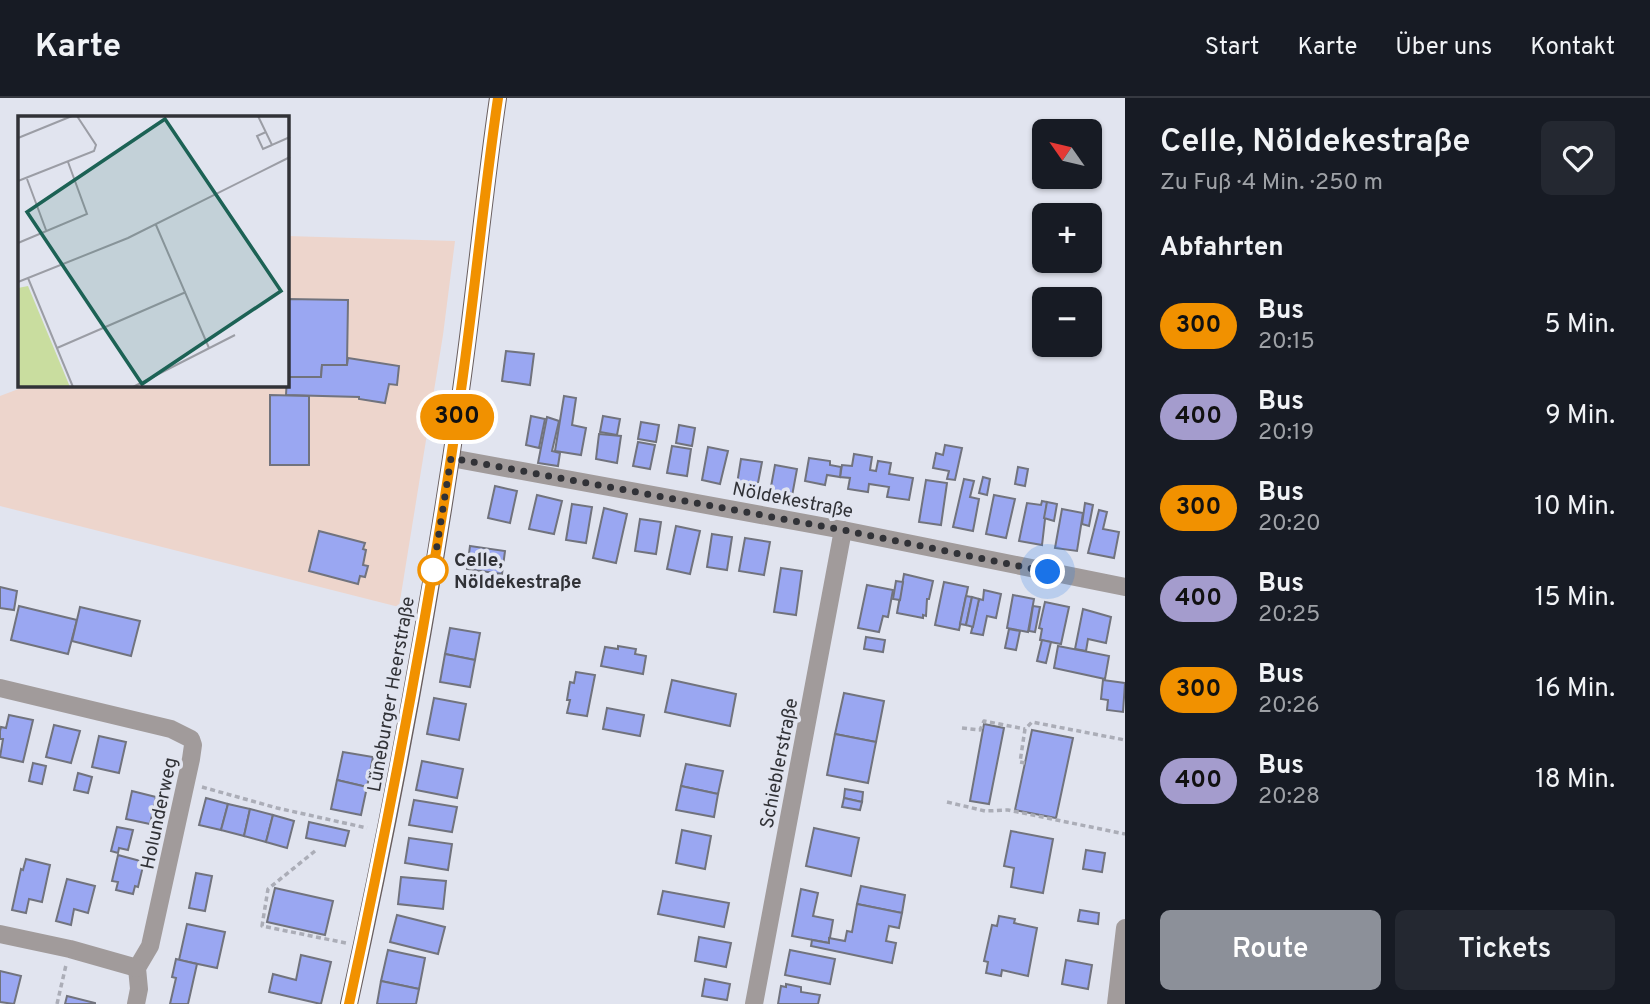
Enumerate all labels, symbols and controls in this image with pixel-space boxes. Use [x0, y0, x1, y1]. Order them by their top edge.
text: Karte [35, 27, 121, 69]
text: Start [1205, 33, 1259, 63]
text: Karte [1297, 33, 1357, 63]
text: Über uns [1395, 33, 1492, 63]
text: Kontakt [1530, 33, 1615, 63]
inset map [18, 116, 289, 387]
north arrow [1032, 119, 1102, 189]
map controls [1032, 119, 1102, 357]
button: heart [1541, 121, 1615, 195]
text: Celle, Nöldekestraße [1160, 122, 1470, 164]
text: Zu Fuß · 4 Min. · 250 m [1160, 169, 1383, 198]
button: + [1032, 203, 1102, 273]
text: Abfahrten [1160, 232, 1284, 265]
button: − [1032, 287, 1102, 357]
text: Bus [1258, 295, 1304, 328]
text: 5 Min. [1545, 309, 1615, 342]
text: 300 [1176, 311, 1221, 341]
text: 20:15 [1258, 328, 1315, 357]
text: Bus [1258, 386, 1304, 419]
line badge: 300 [417, 394, 497, 440]
text: 9 Min. [1545, 400, 1615, 433]
text: 300 [434, 402, 480, 432]
text: 400 [1175, 402, 1222, 432]
text: 20:19 [1258, 419, 1314, 448]
text: Bus [1258, 477, 1304, 510]
street label: Nöldekestraße [730, 478, 855, 524]
text: 10 Min. [1534, 491, 1615, 524]
text: 300 [1176, 493, 1221, 523]
text: 20:20 [1258, 510, 1321, 539]
place label: Celle, Nöldekestraße [454, 549, 582, 595]
your location [1030, 554, 1065, 589]
marker: Celle, Nöldekestraße [418, 555, 448, 585]
text: Bus [1258, 568, 1304, 601]
text: 15 Min. [1535, 582, 1615, 615]
text: 400 [1175, 584, 1222, 614]
street label: Lüneburger Heerstraße [363, 595, 421, 794]
text: 20:25 [1258, 601, 1320, 630]
text: Bus [1258, 659, 1304, 692]
text: 16 Min. [1535, 673, 1615, 706]
text: 300 [1176, 675, 1221, 705]
text: 20:26 [1258, 692, 1320, 721]
street label: Schieblerstraße [756, 696, 804, 831]
text: Bus [1258, 750, 1304, 783]
street label: Holunderweg [136, 755, 184, 872]
text: 18 Min. [1535, 764, 1615, 797]
text: 400 [1175, 766, 1222, 796]
text: 20:28 [1258, 783, 1320, 812]
button: Route [1160, 910, 1381, 990]
button: Tickets [1395, 910, 1615, 990]

